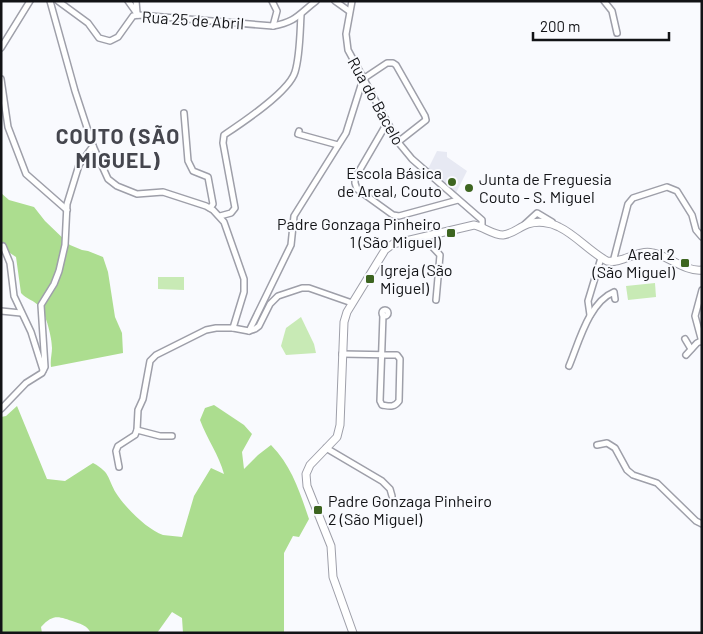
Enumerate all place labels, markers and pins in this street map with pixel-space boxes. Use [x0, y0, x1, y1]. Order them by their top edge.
place label: Escola Básica de Areal, Couto [337, 163, 442, 200]
place label: Junta de Freguesia Couto - S. Miguel [479, 169, 612, 206]
marker: Escola Básica de Areal, Couto [446, 176, 458, 188]
marker: Junta de Freguesia Couto - S. Miguel [463, 182, 475, 194]
place label: Padre Gonzaga Pinheiro 1 (São Miguel) [277, 214, 442, 251]
marker: Padre Gonzaga Pinheiro 1 (São Miguel) [445, 227, 457, 239]
place label: Areal 2 (São Miguel) [592, 244, 676, 281]
marker: Areal 2 (São Miguel) [679, 257, 691, 269]
place label: Igreja (São Miguel) [380, 260, 453, 297]
marker: Igreja (São Miguel) [364, 273, 376, 285]
place label: Padre Gonzaga Pinheiro 2 (São Miguel) [328, 491, 492, 528]
marker: Padre Gonzaga Pinheiro 2 (São Miguel) [312, 504, 324, 516]

